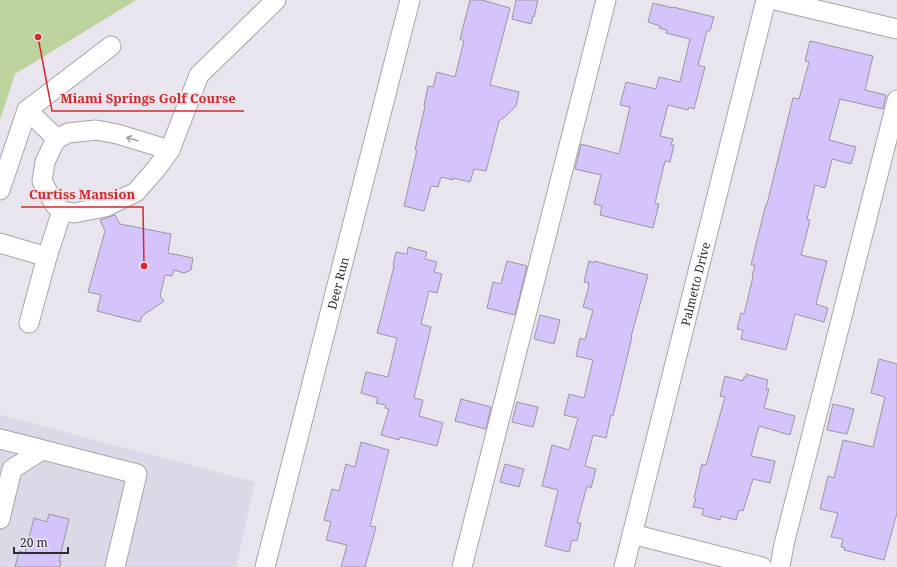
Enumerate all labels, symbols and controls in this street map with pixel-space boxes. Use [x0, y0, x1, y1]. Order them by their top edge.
callout: Miami Springs Golf Course [52, 86, 244, 111]
text: Miami Springs Golf Course [60, 89, 236, 107]
one-way arrow [126, 135, 139, 142]
callout: Curtiss Mansion [21, 182, 143, 207]
text: Curtiss Mansion [29, 185, 135, 203]
street label: Palmetto Drive [676, 240, 714, 327]
street label: Deer Run [323, 255, 353, 311]
scale bar [14, 529, 68, 555]
text: 20 m [20, 534, 48, 551]

